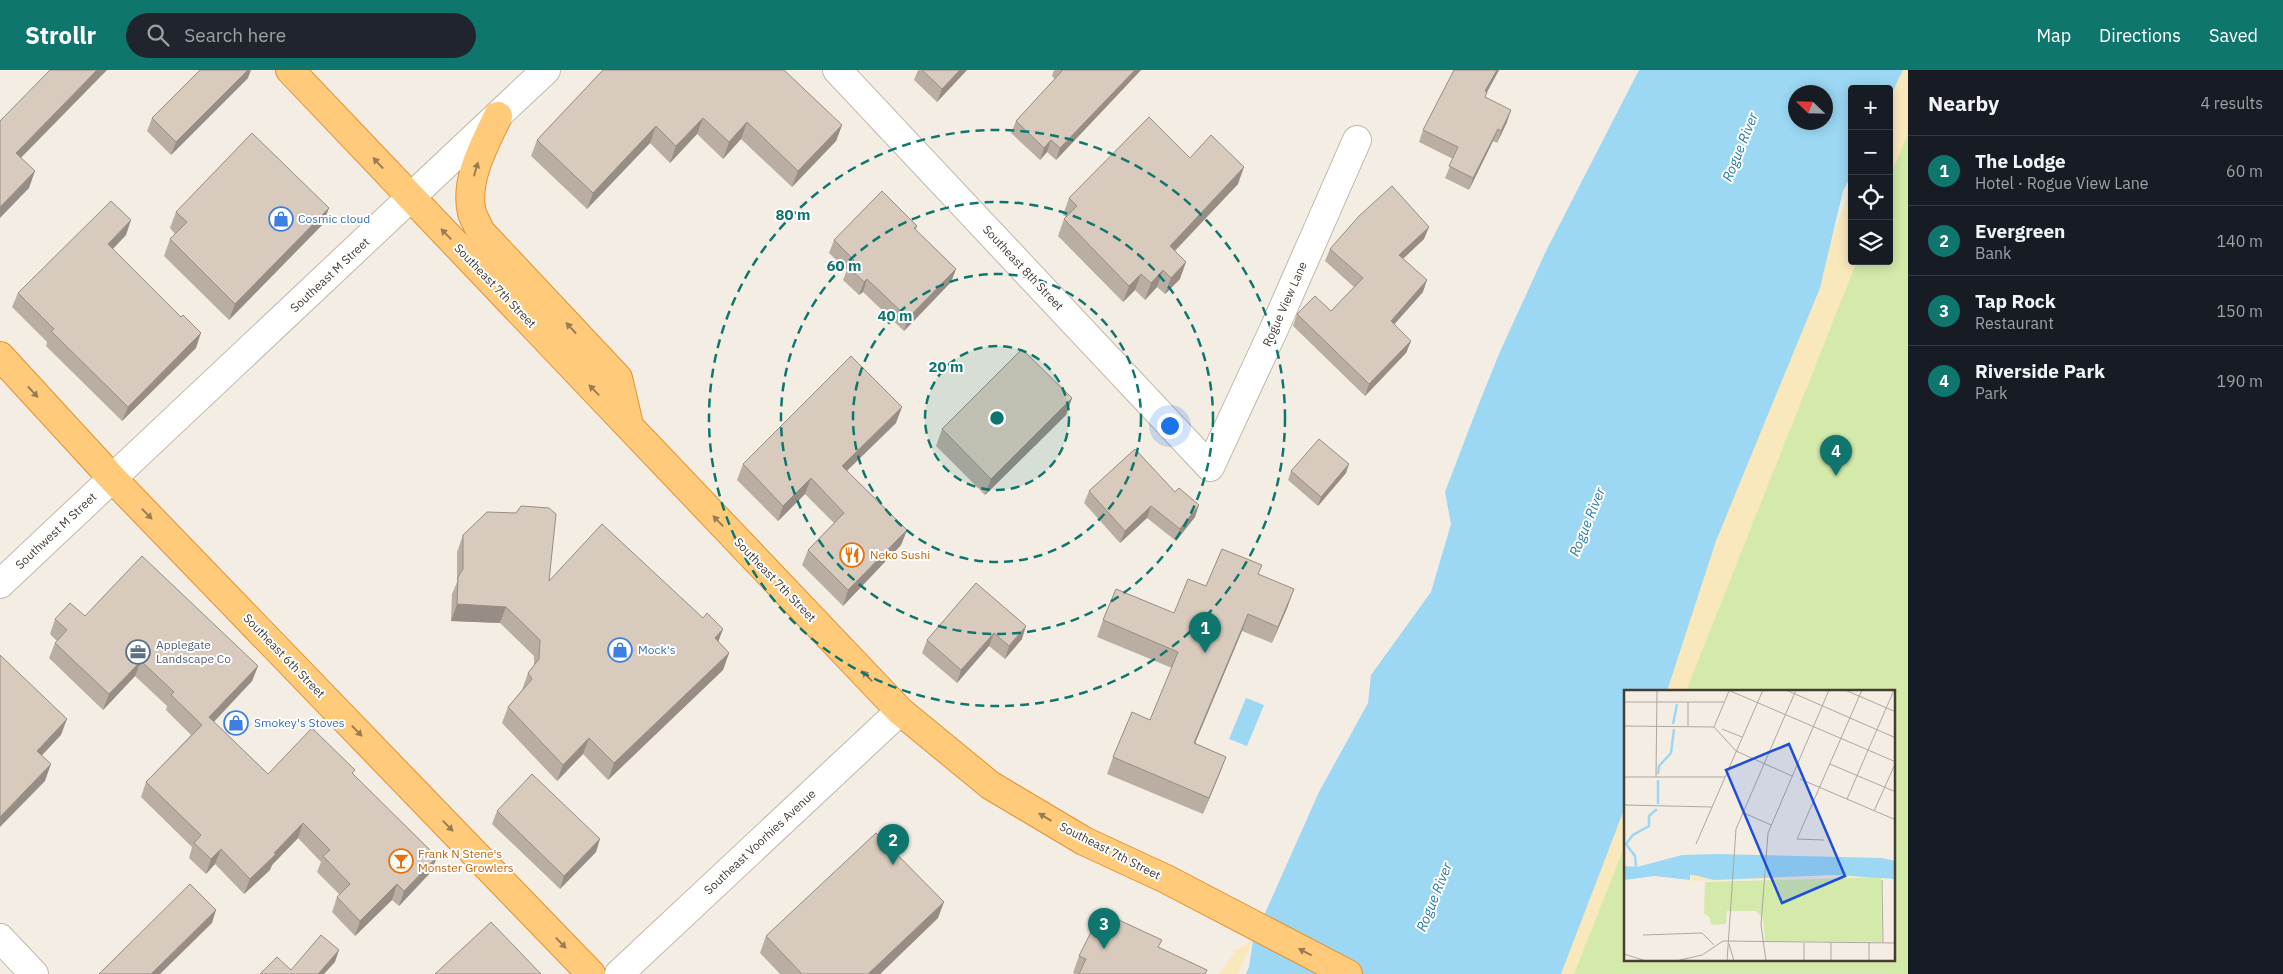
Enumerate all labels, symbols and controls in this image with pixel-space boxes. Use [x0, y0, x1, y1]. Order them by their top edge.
search box [126, 13, 476, 58]
text: Strollr [25, 19, 96, 51]
icon: search [144, 21, 172, 49]
text: Search here [184, 23, 286, 47]
text: Map [2036, 24, 2071, 47]
text: Directions [2099, 24, 2181, 47]
text: Saved [2209, 24, 2258, 47]
north arrow [1788, 85, 1833, 130]
map controls [1848, 85, 1893, 265]
button: + [1848, 85, 1893, 130]
text: Nearby [1928, 89, 1999, 117]
text: 4 results [2200, 93, 2263, 113]
water label: Rogue River [1718, 109, 1762, 184]
button: − [1848, 130, 1893, 175]
text: The Lodge [1975, 149, 2066, 173]
one-way arrow [372, 157, 384, 169]
one-way arrow [472, 161, 480, 176]
text: 1 [1939, 161, 1949, 181]
text: 60 m [2226, 161, 2263, 181]
text: Hotel · Rogue View Lane [1975, 173, 2149, 193]
button: locate [1848, 175, 1893, 220]
text: 80 m [776, 205, 810, 224]
shop icon: Cosmic cloud [268, 206, 294, 232]
place label: Cosmic cloud [298, 211, 370, 226]
text: Evergreen [1975, 219, 2065, 243]
button: layers [1848, 220, 1893, 265]
street label: Southeast 8th Street [980, 222, 1067, 313]
one-way arrow [440, 229, 452, 241]
text: 2 [1939, 231, 1949, 251]
text: 140 m [2216, 231, 2263, 251]
street label: Southeast M Street [287, 234, 372, 315]
street label: Southeast 7th Street [451, 240, 539, 331]
text: Bank [1975, 243, 2012, 263]
text: 60 m [827, 256, 861, 275]
street label: Rogue View Lane [1259, 259, 1310, 349]
text: Tap Rock [1975, 289, 2056, 313]
text: 3 [1939, 301, 1949, 321]
text: 150 m [2216, 301, 2263, 321]
text: 40 m [878, 306, 912, 325]
text: Restaurant [1975, 313, 2054, 333]
one-way arrow [565, 322, 577, 334]
text: 20 m [929, 357, 963, 376]
text: Riverside Park [1975, 359, 2105, 383]
text: 4 [1939, 371, 1949, 391]
text: 190 m [2216, 371, 2263, 391]
text: Park [1975, 383, 2007, 403]
one-way arrow [588, 384, 600, 396]
one-way arrow [27, 386, 39, 398]
centre of rings [988, 409, 1006, 427]
your location [1157, 413, 1183, 439]
pin: 4 [1820, 435, 1852, 476]
water label: Rogue River [1565, 484, 1609, 559]
street label: Southwest M Street [12, 489, 99, 572]
one-way arrow [141, 507, 153, 519]
one-way arrow [712, 515, 724, 527]
street label: Southeast 7th Street [731, 534, 819, 625]
restaurant icon: Neko Sushi [839, 542, 865, 568]
place label: Neko Sushi [870, 547, 930, 562]
street label: Southeast 6th Street [240, 610, 328, 701]
pin: 1 [1189, 612, 1221, 653]
place label: Applegate Landscape Co [156, 637, 231, 666]
shop icon: Mock's [607, 637, 633, 663]
office icon: Applegate Landscape Co [125, 639, 151, 665]
place label: Mock's [638, 642, 676, 657]
one-way arrow [861, 670, 873, 682]
inset map [1624, 690, 1896, 962]
shop icon: Smokey's Stoves [223, 710, 249, 736]
place label: Smokey's Stoves [254, 715, 345, 730]
one-way arrow [351, 725, 363, 737]
street label: Southeast Voorhies Avenue [701, 786, 819, 897]
one-way arrow [1038, 813, 1051, 822]
one-way arrow [442, 819, 454, 831]
street label: Southeast 7th Street [1057, 819, 1163, 883]
pin: 2 [877, 824, 909, 865]
place label: Frank N Stene's Monster Growlers [418, 846, 514, 875]
bar icon: Frank N Stene's Monster Growlers [388, 848, 414, 874]
water label: Rogue River [1412, 859, 1456, 934]
pin: 3 [1088, 908, 1120, 949]
one-way arrow [555, 936, 567, 948]
one-way arrow [1298, 947, 1311, 956]

